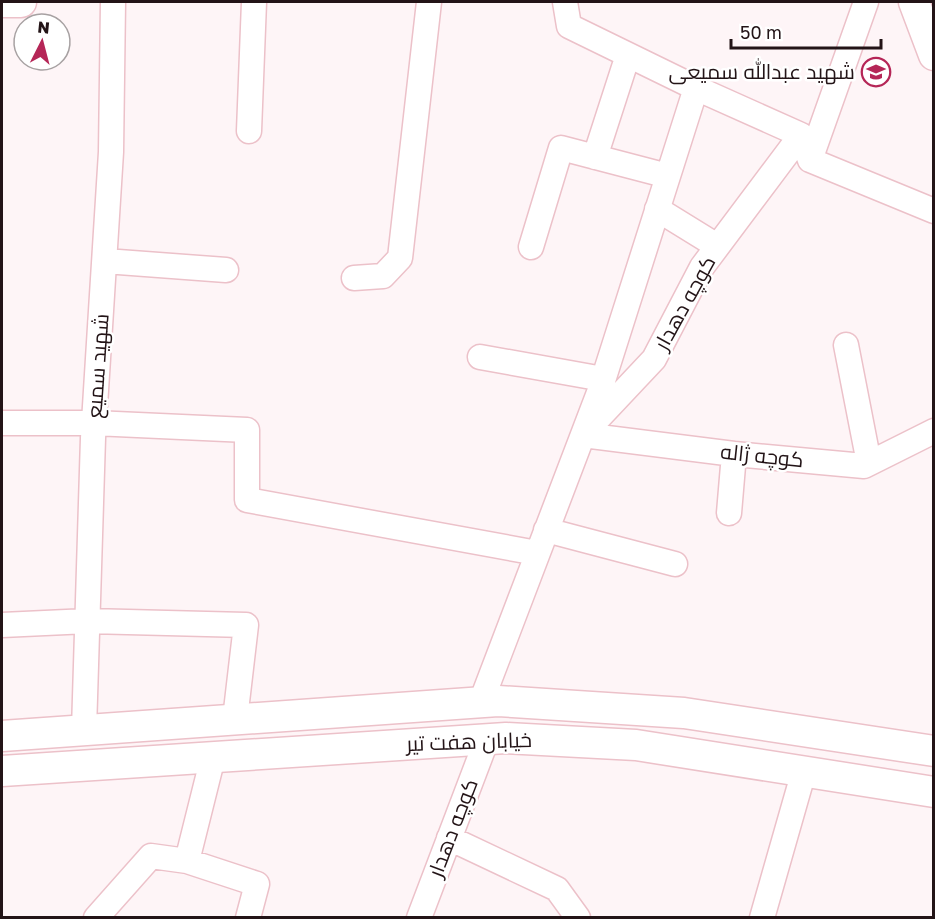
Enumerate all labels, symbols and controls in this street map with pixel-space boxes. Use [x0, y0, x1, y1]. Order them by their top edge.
north arrow [12, 12, 72, 72]
scale bar [731, 12, 881, 50]
text: N [36, 17, 51, 38]
text: 50 m [740, 21, 782, 43]
school or university icon: شهید عبدالله سمیعی [860, 56, 892, 88]
place label: شهید عبدالله سمیعی [669, 58, 855, 85]
street label: کوچه دهدار [647, 251, 722, 356]
street label: شهید سمیع [80, 313, 116, 419]
street label: کوچه ژاله [719, 438, 805, 474]
street label: خیابان هفت تیر [405, 726, 532, 757]
street label: کوچه دهدار [421, 775, 485, 882]

